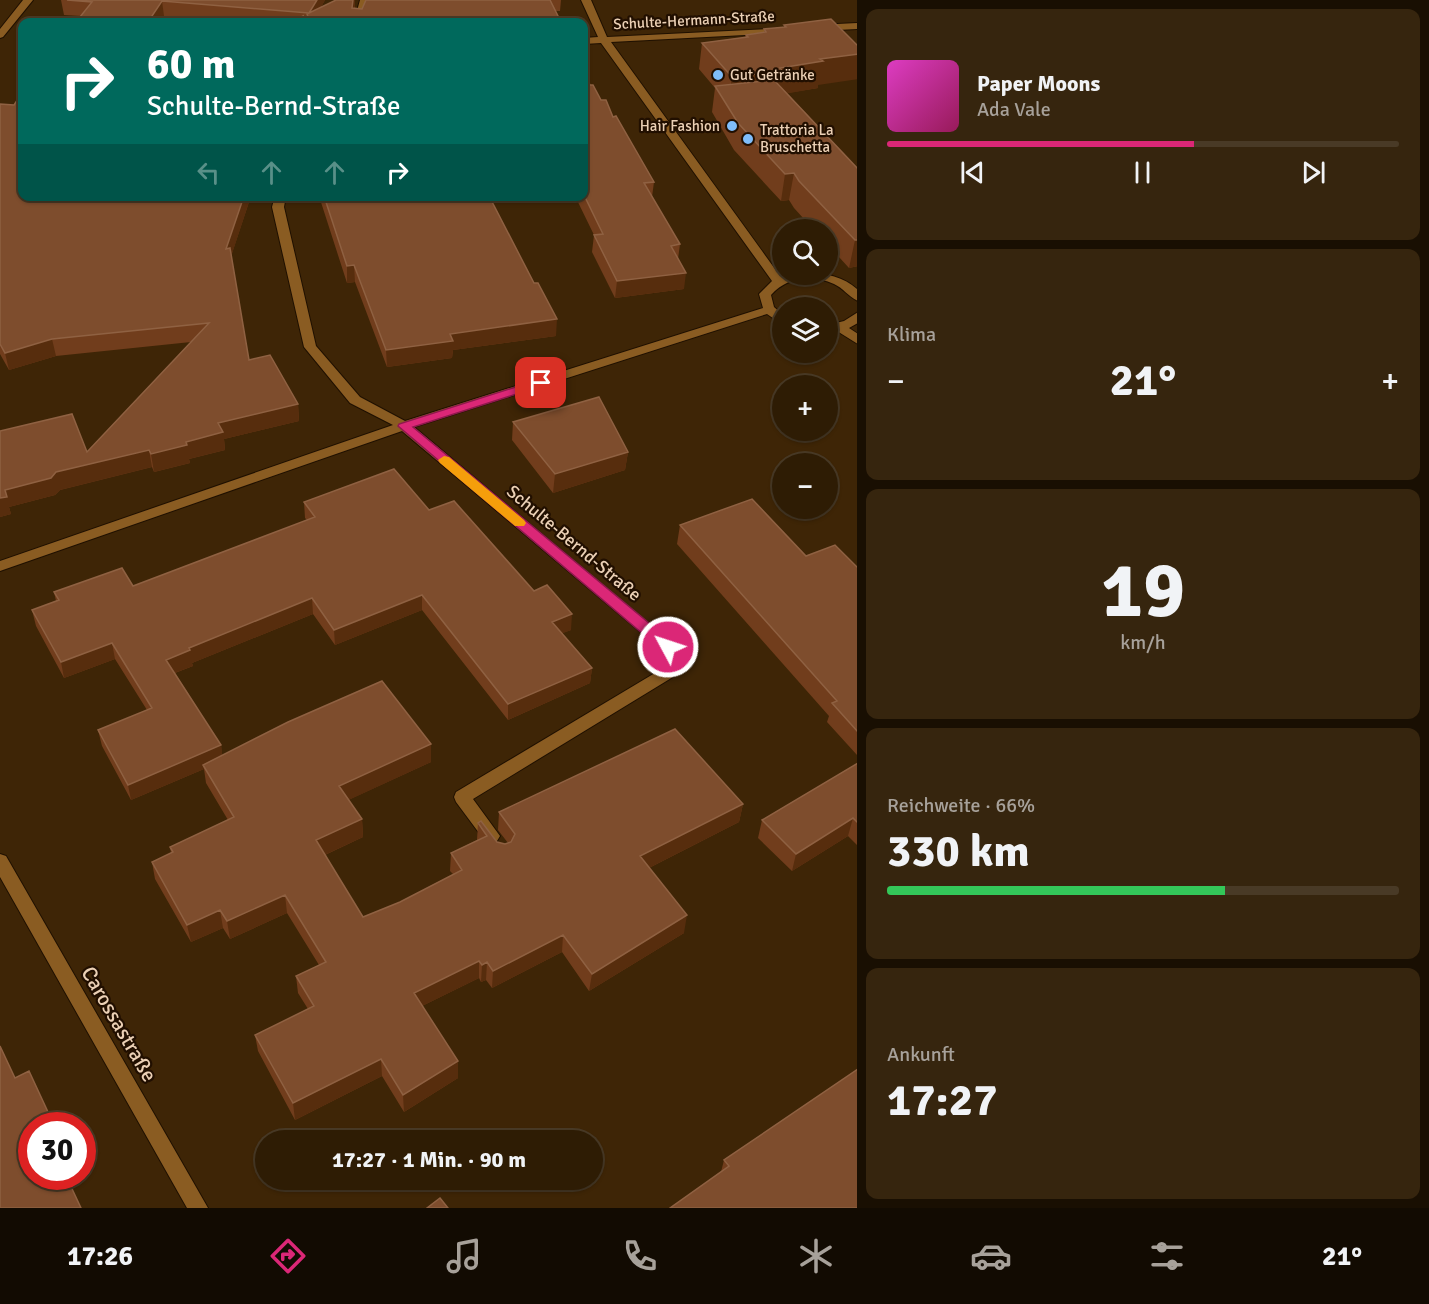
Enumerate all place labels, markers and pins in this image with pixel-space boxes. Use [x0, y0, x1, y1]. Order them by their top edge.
place label: Gut Getränke [730, 66, 815, 84]
marker: Gut Getränke [711, 68, 725, 82]
place label: Hair Fashion [640, 117, 720, 135]
marker: Hair Fashion [725, 119, 739, 133]
place label: Trattoria La Bruschetta [760, 121, 834, 156]
marker: Trattoria La Bruschetta [741, 132, 755, 146]
pin [515, 357, 566, 408]

